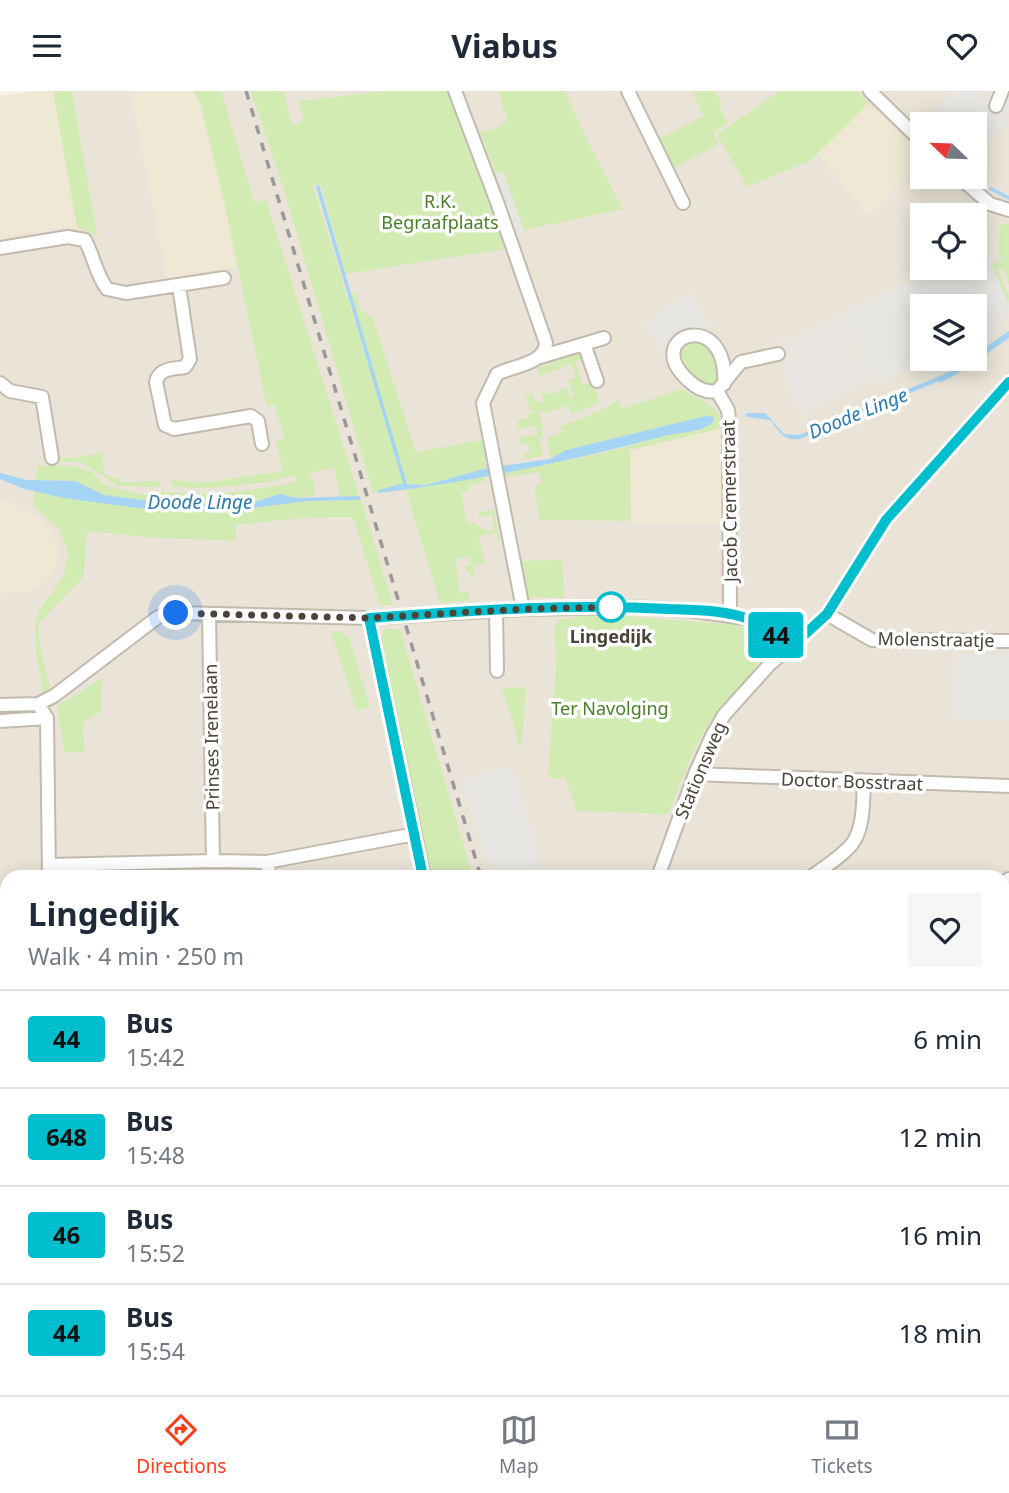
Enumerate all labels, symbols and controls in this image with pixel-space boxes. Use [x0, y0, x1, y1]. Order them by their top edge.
text: Viabus [451, 24, 558, 67]
icon: menu [28, 27, 66, 65]
icon: heart [943, 27, 981, 65]
north arrow [910, 112, 987, 189]
map controls [910, 112, 987, 371]
park label: R.K. Begraafplaats [381, 189, 499, 234]
button: locate [910, 203, 987, 280]
button: layers [910, 294, 987, 371]
water label: Doode Linge [804, 381, 912, 445]
street label: Jacob Cremerstraat [716, 419, 742, 584]
water label: Doode Linge [148, 489, 252, 515]
marker: Lingedijk [596, 592, 626, 622]
your location [158, 595, 193, 630]
line badge: 44 [744, 612, 808, 658]
text: 44 [762, 618, 790, 651]
place label: Lingedijk [570, 624, 653, 648]
street label: Molenstraatje [877, 626, 995, 652]
street label: Prinses Irenelaan [198, 663, 224, 811]
park label: Ter Navolging [551, 696, 669, 720]
street label: Stationsweg [669, 718, 731, 822]
street label: Doctor Bosstraat [780, 767, 924, 795]
text: Lingedijk [28, 891, 179, 936]
button: heart [908, 893, 982, 967]
text: Walk · 4 min · 250 m [28, 940, 244, 972]
text: Bus [126, 1005, 173, 1041]
text: 6 min [913, 1021, 982, 1057]
text: 44 [53, 1022, 80, 1055]
text: 15:42 [126, 1041, 185, 1073]
text: Bus [126, 1103, 173, 1139]
text: 12 min [898, 1119, 982, 1155]
text: 648 [46, 1120, 87, 1153]
text: 15:48 [126, 1139, 185, 1171]
text: Bus [126, 1201, 173, 1237]
text: 16 min [898, 1217, 982, 1253]
text: 46 [53, 1218, 80, 1251]
text: 15:52 [126, 1237, 185, 1269]
text: Bus [126, 1299, 173, 1335]
text: 18 min [898, 1315, 982, 1351]
text: 44 [53, 1316, 80, 1349]
text: 15:54 [126, 1335, 185, 1367]
tab: Directions [136, 1411, 226, 1479]
tab: Map [499, 1411, 539, 1479]
tab: Tickets [811, 1411, 873, 1479]

